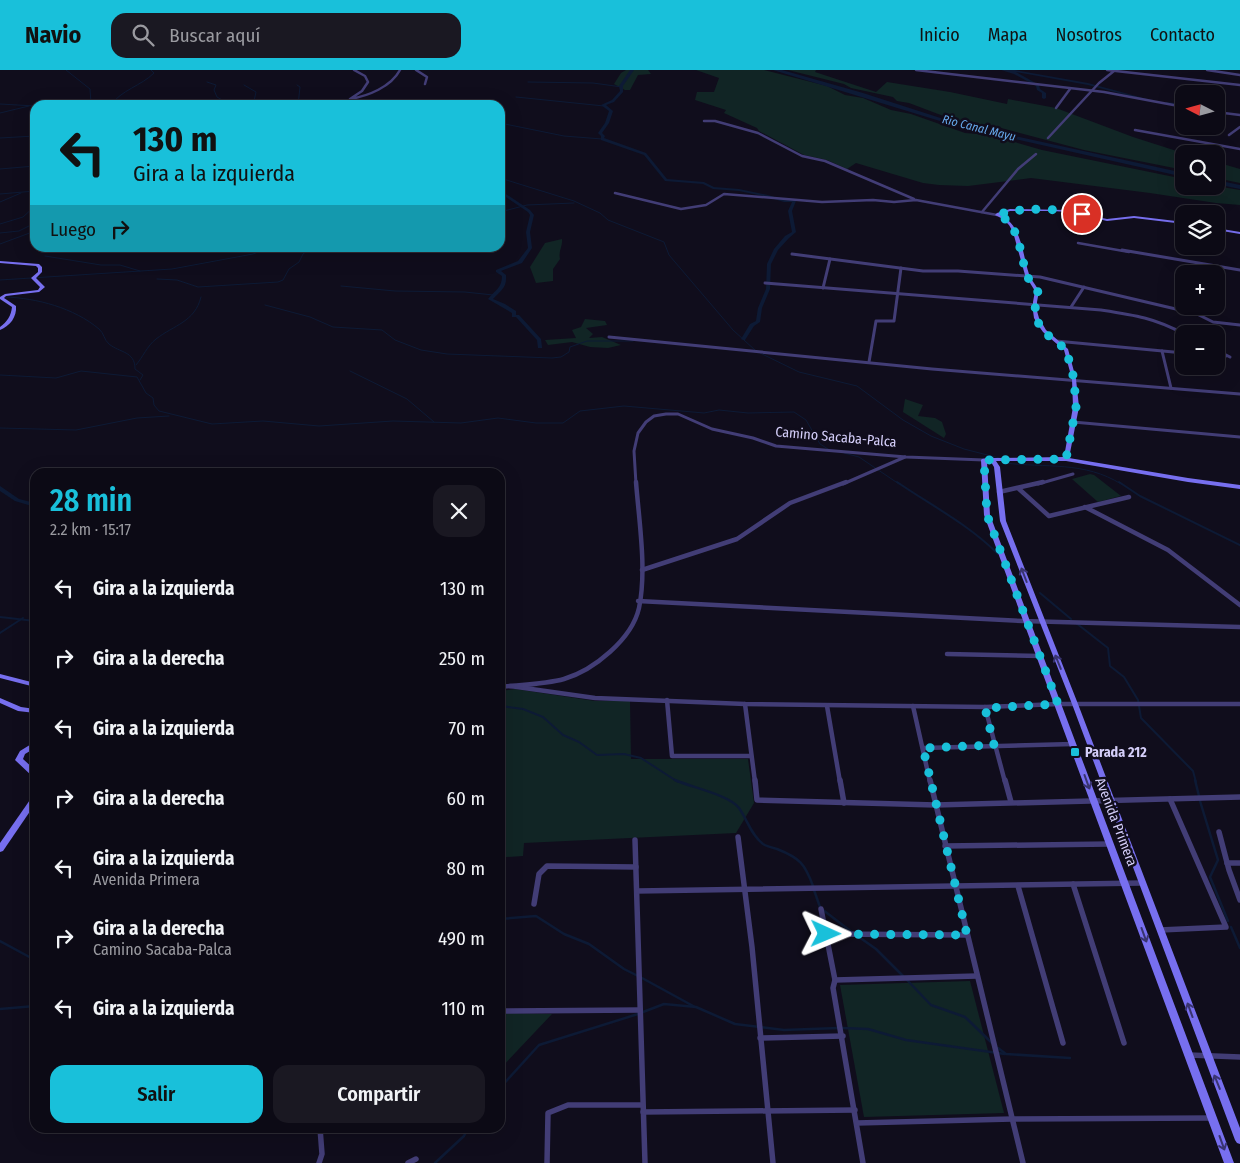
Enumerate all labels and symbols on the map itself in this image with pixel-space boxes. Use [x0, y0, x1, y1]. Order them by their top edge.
north arrow [1175, 85, 1225, 135]
water label: Rio Canal Mayu [941, 112, 1017, 144]
pin [1061, 193, 1103, 235]
street label: Camino Sacaba-Palca [775, 423, 897, 451]
one-way arrow [1019, 568, 1028, 583]
one-way arrow [1053, 655, 1063, 670]
place label: Parada 212 [1085, 744, 1147, 761]
marker: Parada 212 [1069, 746, 1081, 758]
one-way arrow [1083, 774, 1092, 789]
street label: Avenida Primera [1091, 775, 1141, 869]
position arrow [799, 907, 851, 959]
one-way arrow [1140, 926, 1149, 942]
one-way arrow [1184, 1003, 1194, 1018]
one-way arrow [1212, 1074, 1221, 1090]
one-way arrow [1218, 1135, 1227, 1151]

